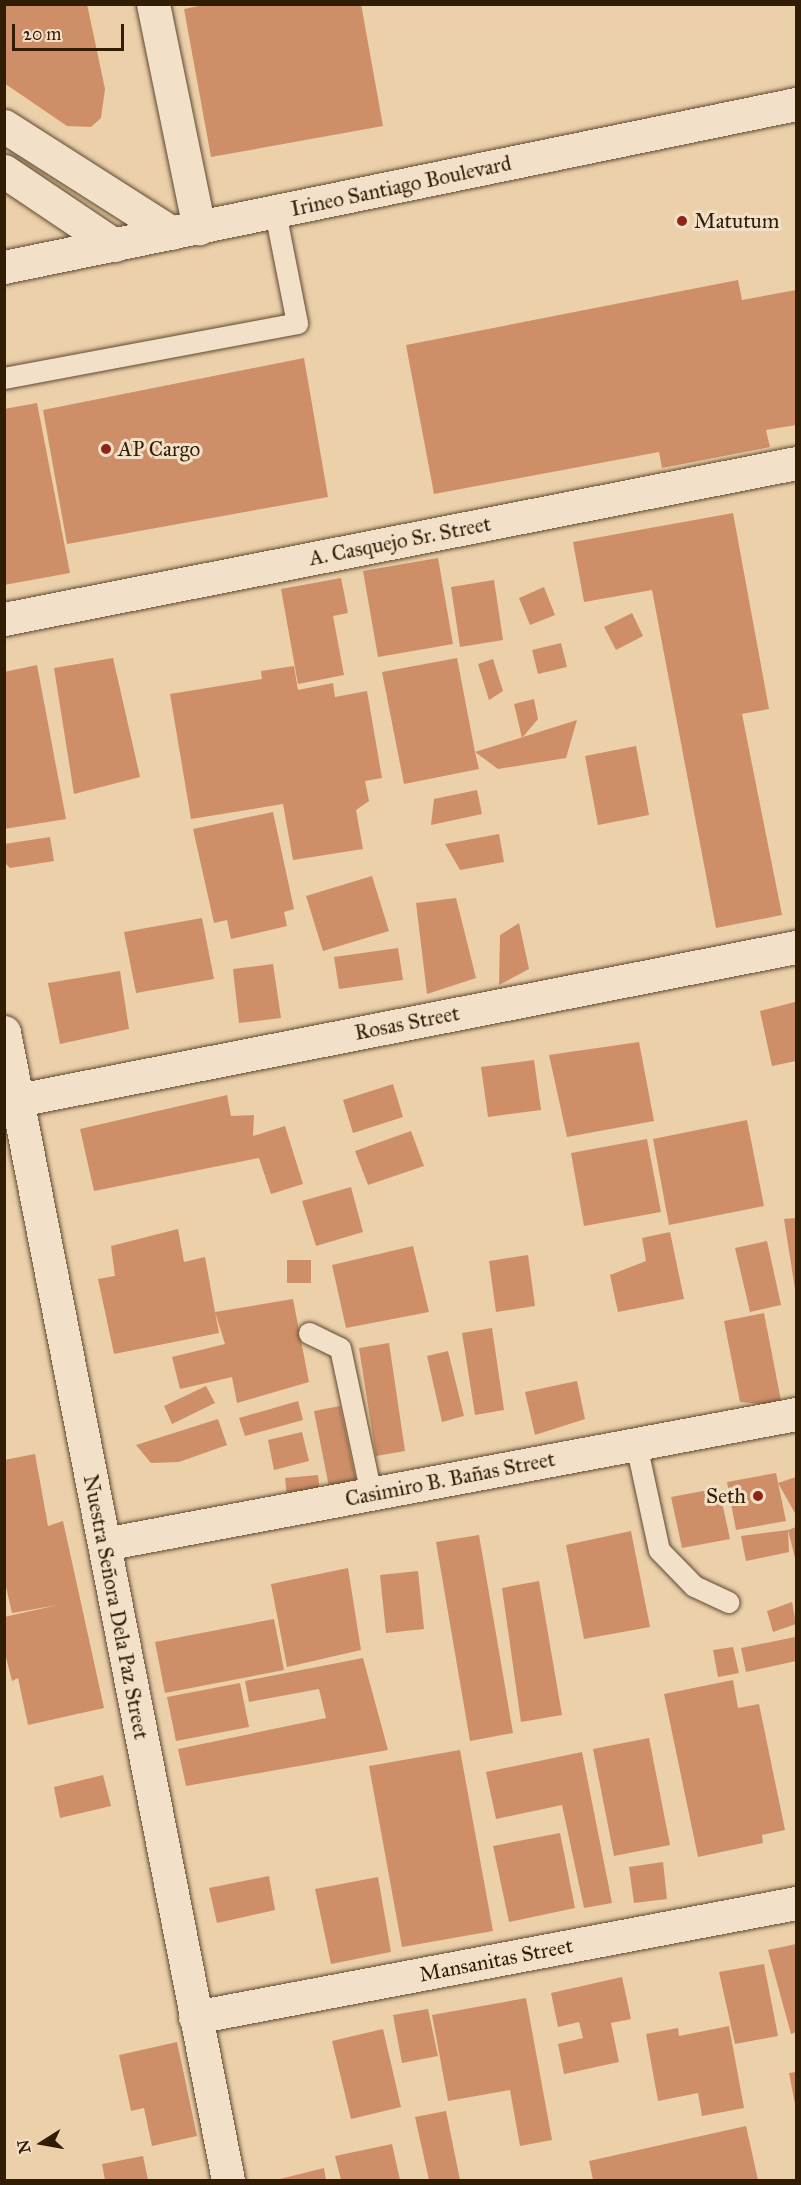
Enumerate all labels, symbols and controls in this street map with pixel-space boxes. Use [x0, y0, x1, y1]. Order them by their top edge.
scale bar [15, 12, 128, 50]
text: 20 m [23, 23, 61, 45]
street label: Irineo Santiago Boulevard [288, 150, 514, 222]
place label: Matutum [694, 208, 779, 234]
marker: Matutum [675, 214, 689, 228]
place label: AP Cargo [118, 436, 200, 462]
marker: AP Cargo [99, 442, 113, 456]
street label: A. Casquejo Sr. Street [307, 511, 493, 571]
street label: Rosas Street [352, 1000, 462, 1046]
street label: Casimiro B. Bañas Street [343, 1446, 557, 1512]
street label: Nuestra Señora Dela Paz Street [78, 1472, 154, 1742]
place label: Seth [706, 1483, 746, 1509]
marker: Seth [751, 1489, 765, 1503]
street label: Mansanitas Street [417, 1933, 575, 1987]
north arrow [12, 2113, 72, 2173]
text: N [13, 2138, 34, 2155]

